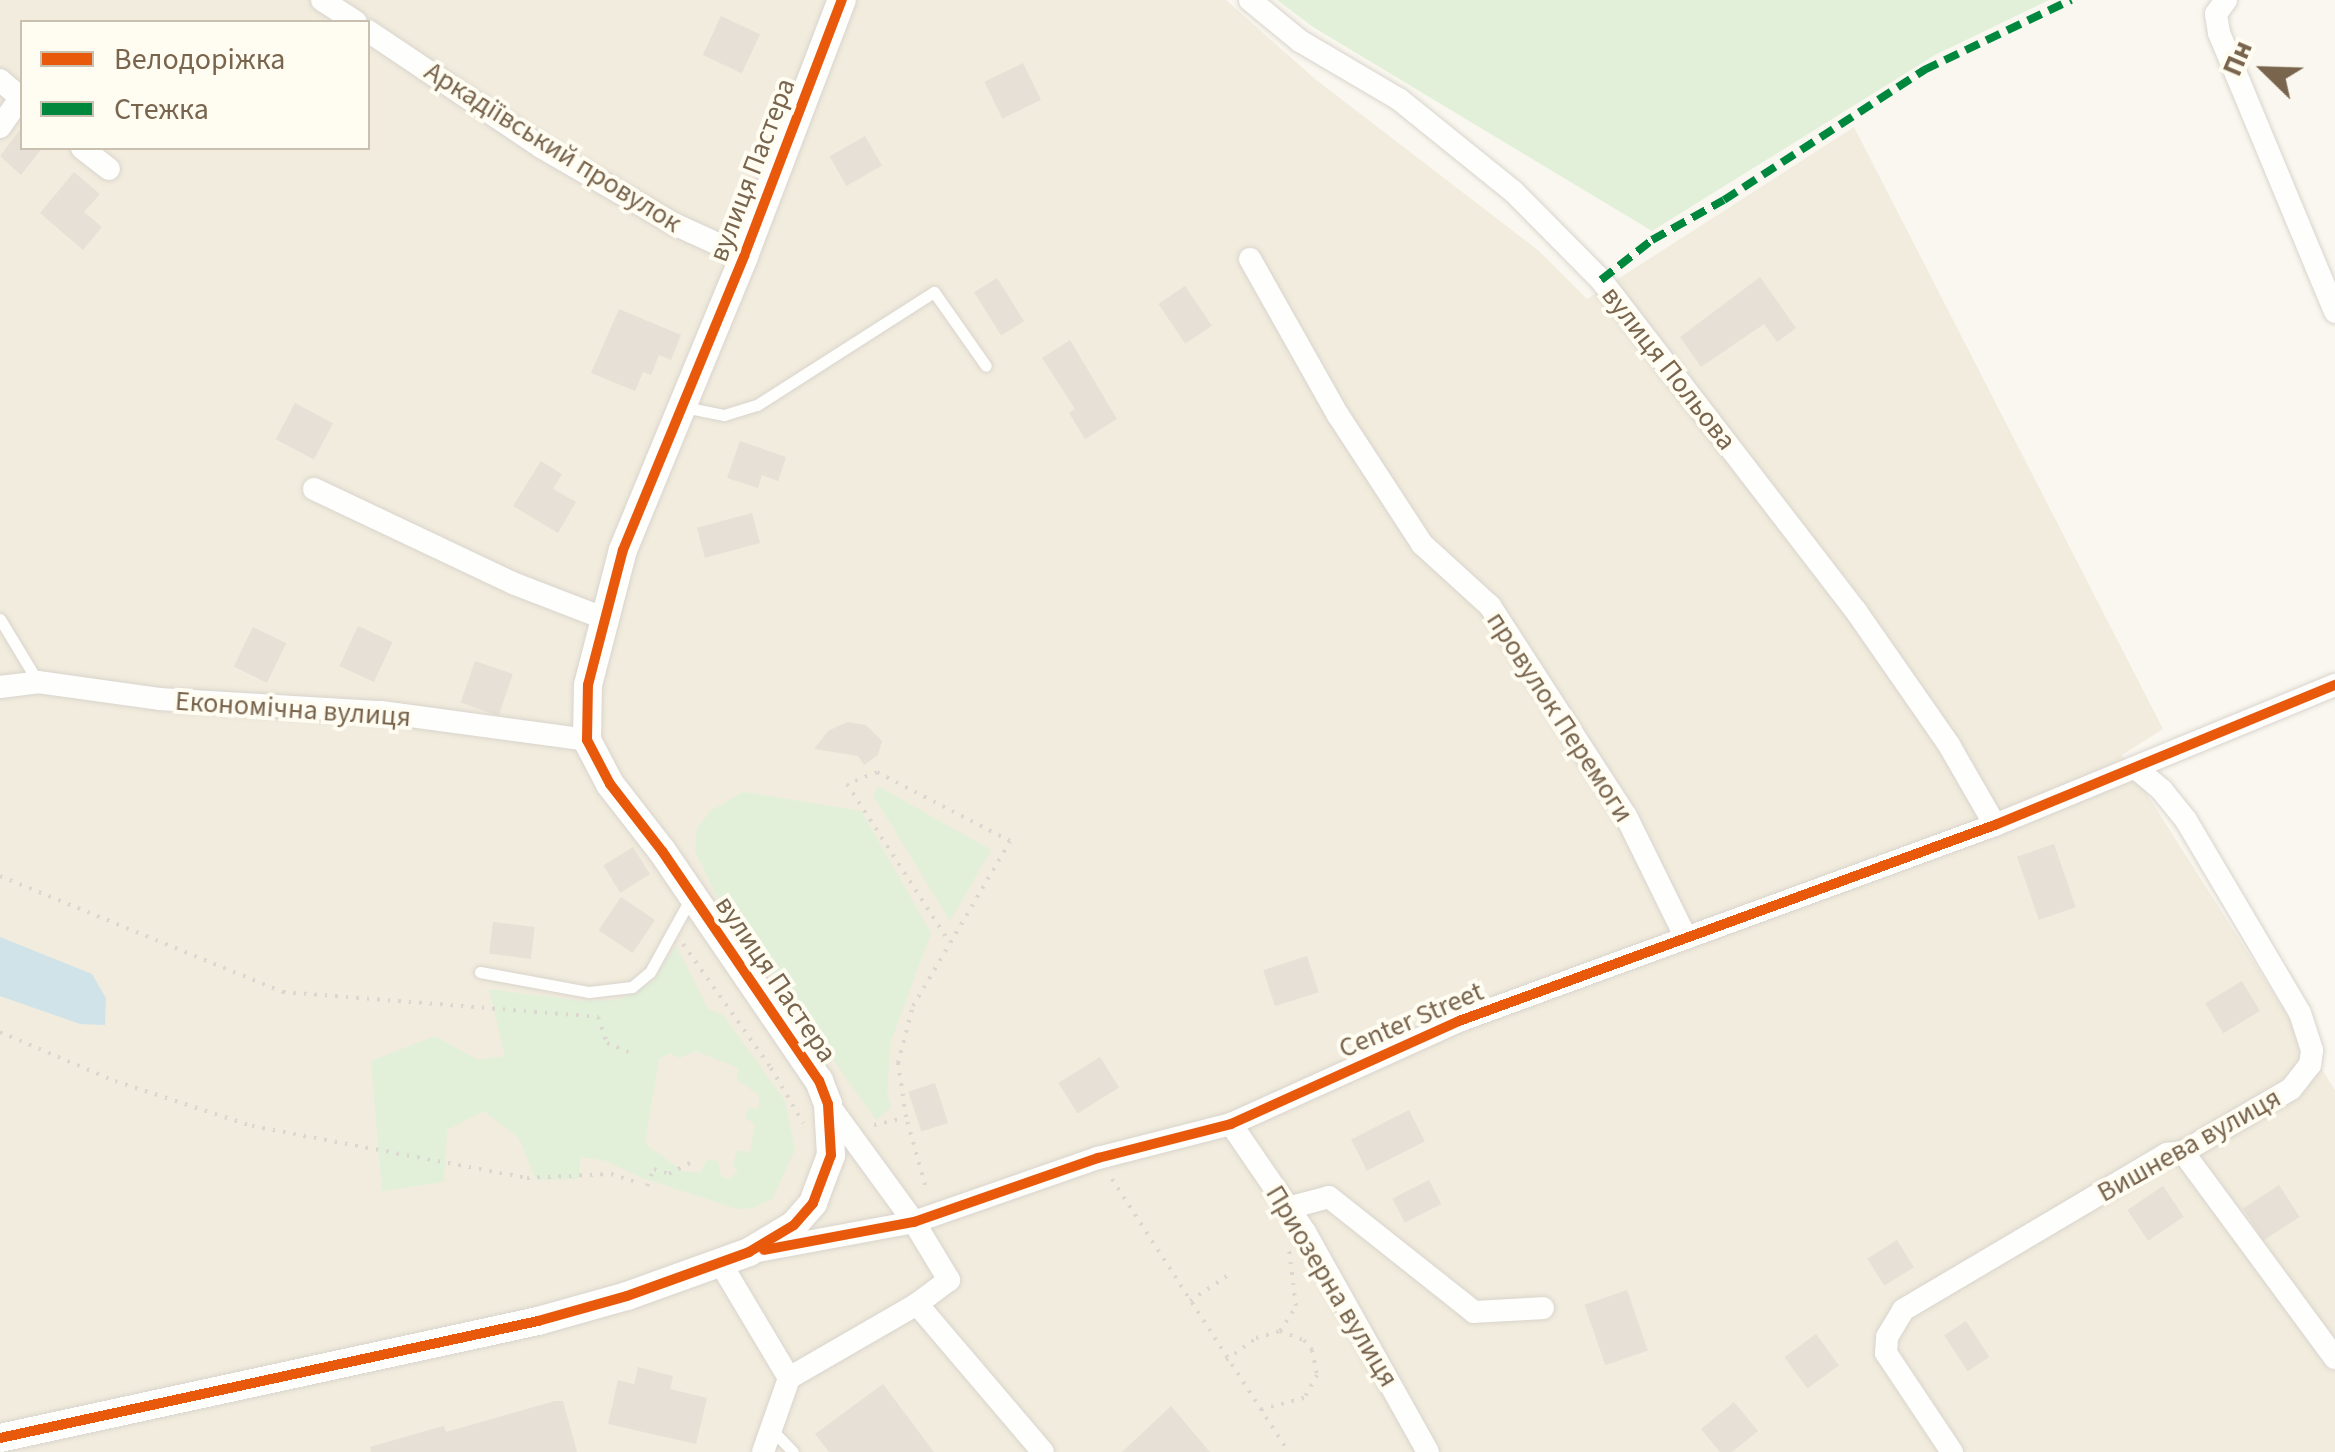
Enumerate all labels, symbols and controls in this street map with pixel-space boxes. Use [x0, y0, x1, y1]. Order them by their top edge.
legend [20, 20, 370, 150]
north arrow [2215, 20, 2315, 120]
text: Пн [2212, 34, 2263, 82]
text: Велодоріжка [114, 38, 285, 81]
street label: Аркадіївський провулок [418, 54, 688, 240]
street label: вулиця Пастера [702, 74, 802, 266]
text: Стежка [114, 88, 209, 131]
street label: вулиця Польова [1595, 279, 1743, 457]
street label: провулок Перемоги [1479, 605, 1641, 829]
street label: Економічна вулиця [174, 684, 412, 734]
street label: вулиця Пастера [708, 889, 844, 1069]
street label: Center Street [1334, 975, 1488, 1065]
street label: Вишнева вулиця [2091, 1081, 2287, 1209]
street label: Приозерна вулиця [1259, 1179, 1405, 1393]

